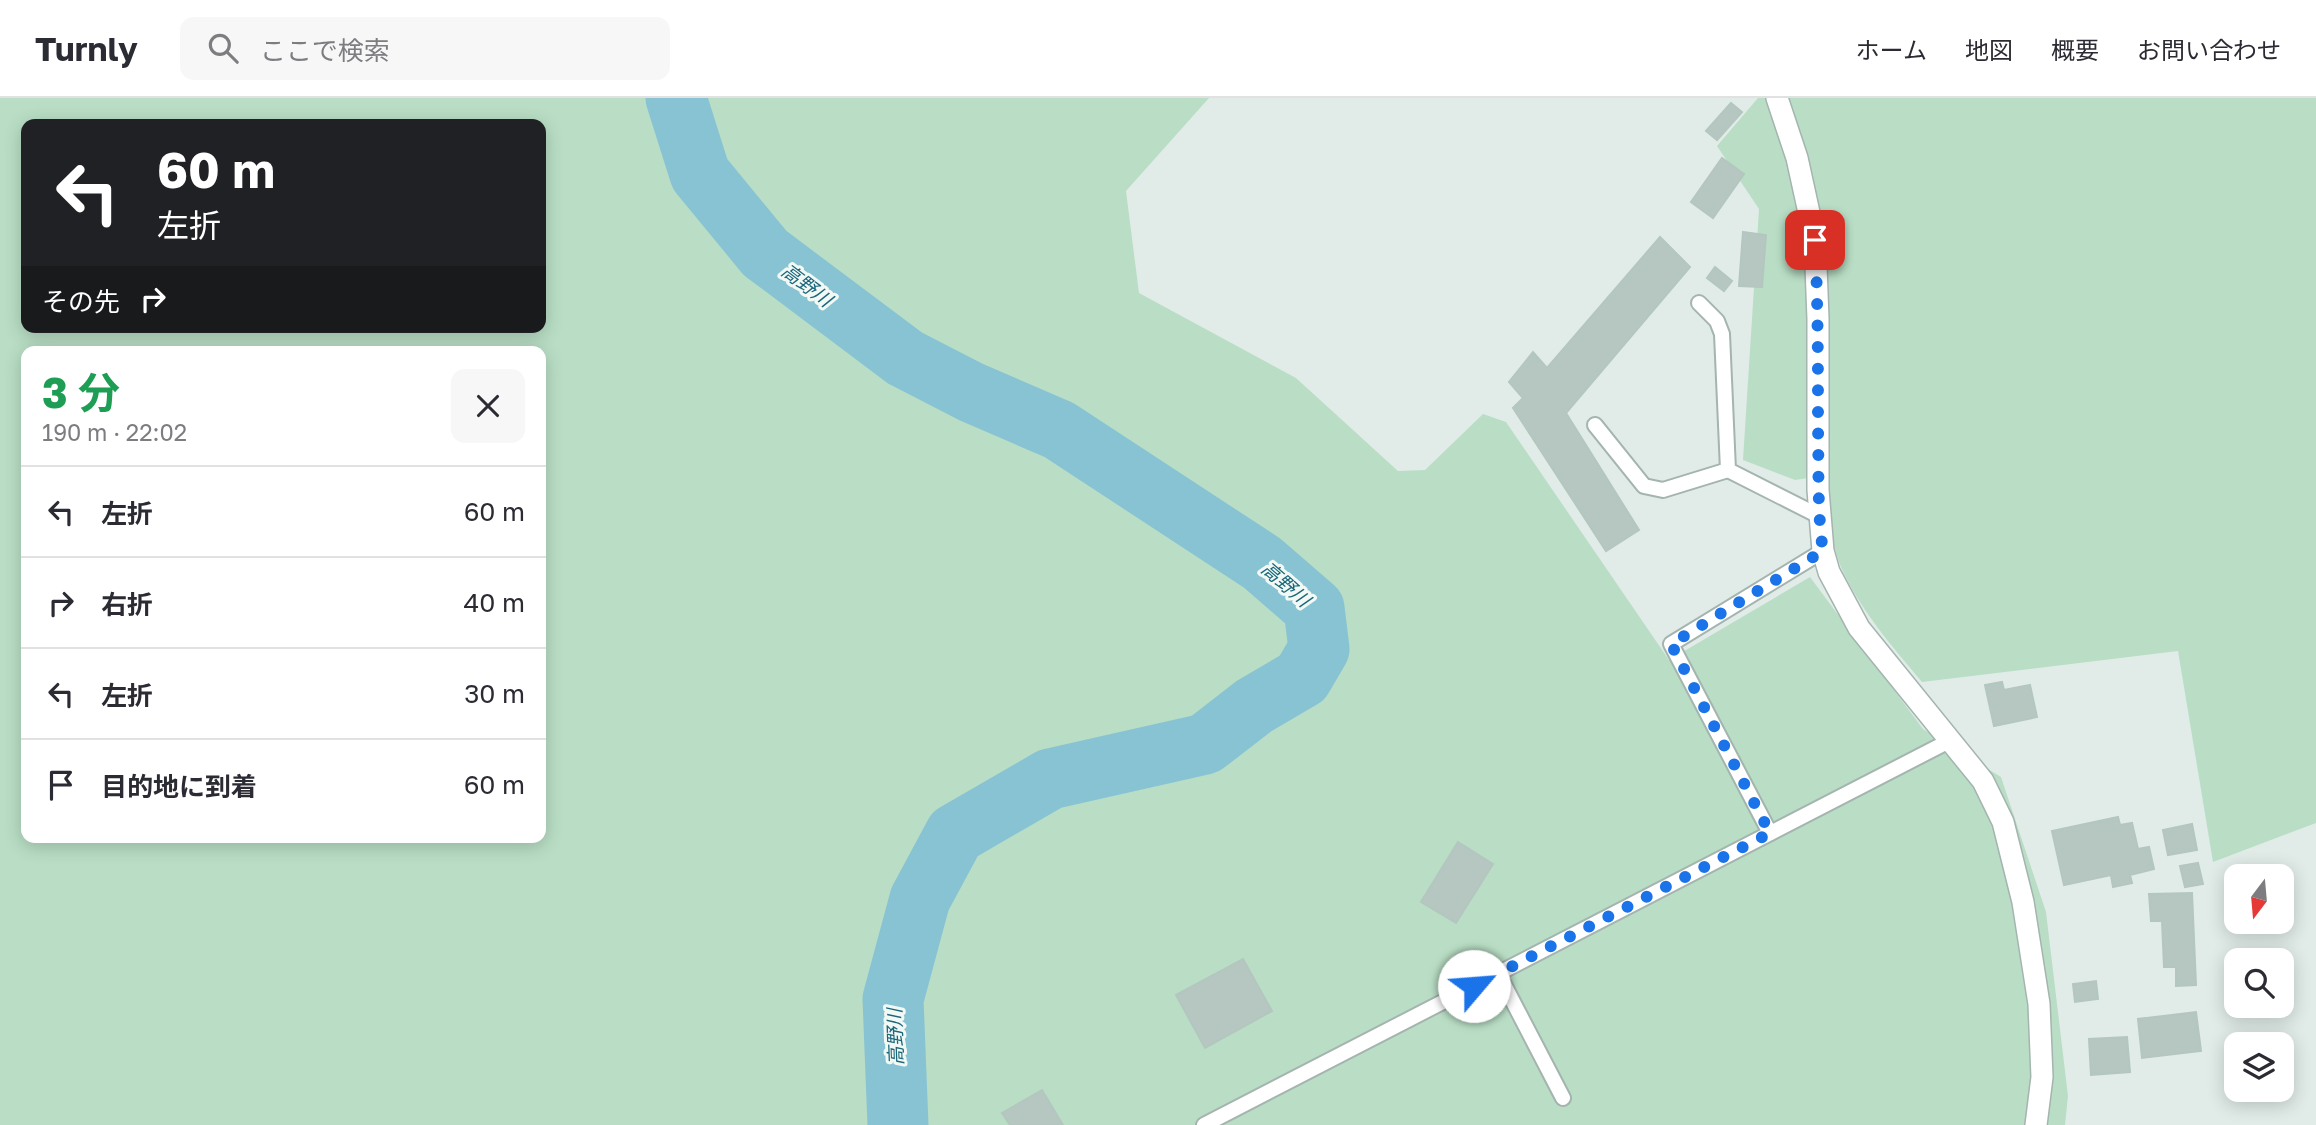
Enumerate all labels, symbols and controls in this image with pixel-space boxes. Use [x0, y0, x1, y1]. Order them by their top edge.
search box [180, 17, 670, 80]
text: Turnly [35, 29, 138, 68]
icon: search [204, 29, 242, 67]
text: ここで検索 [260, 35, 390, 66]
text: ホーム [1856, 35, 1927, 64]
text: 地図 [1965, 35, 2013, 64]
text: 概要 [2051, 35, 2099, 64]
text: お問い合わせ [2137, 35, 2281, 64]
text: 60 m [157, 140, 275, 199]
icon: left [42, 147, 133, 238]
text: 左折 [157, 206, 221, 244]
pin [1785, 210, 1845, 270]
icon: arrive [1796, 221, 1834, 259]
water label: 高野川 [778, 258, 839, 312]
icon: right [134, 280, 172, 318]
text: その先 [42, 286, 120, 317]
text: 3 分 [42, 367, 120, 417]
button: close [451, 369, 525, 443]
text: 190 m · 22:02 [42, 418, 187, 446]
icon: left [42, 493, 80, 531]
text: 60 m [464, 496, 525, 527]
text: 左折 [101, 498, 153, 529]
water label: 高野川 [1257, 556, 1317, 612]
icon: right [42, 584, 80, 622]
text: 40 m [464, 587, 525, 618]
text: 右折 [101, 589, 153, 620]
icon: left [42, 675, 80, 713]
text: 30 m [464, 678, 525, 709]
text: 左折 [101, 680, 153, 711]
icon: arrive [42, 766, 80, 804]
text: 60 m [464, 769, 525, 800]
text: 目的地に到着 [101, 771, 257, 802]
north arrow [2224, 864, 2294, 934]
map controls [2224, 864, 2294, 1102]
button: search [2224, 948, 2294, 1018]
position arrow [1437, 949, 1511, 1023]
water label: 高野川 [882, 1006, 907, 1066]
button: layers [2224, 1032, 2294, 1102]

